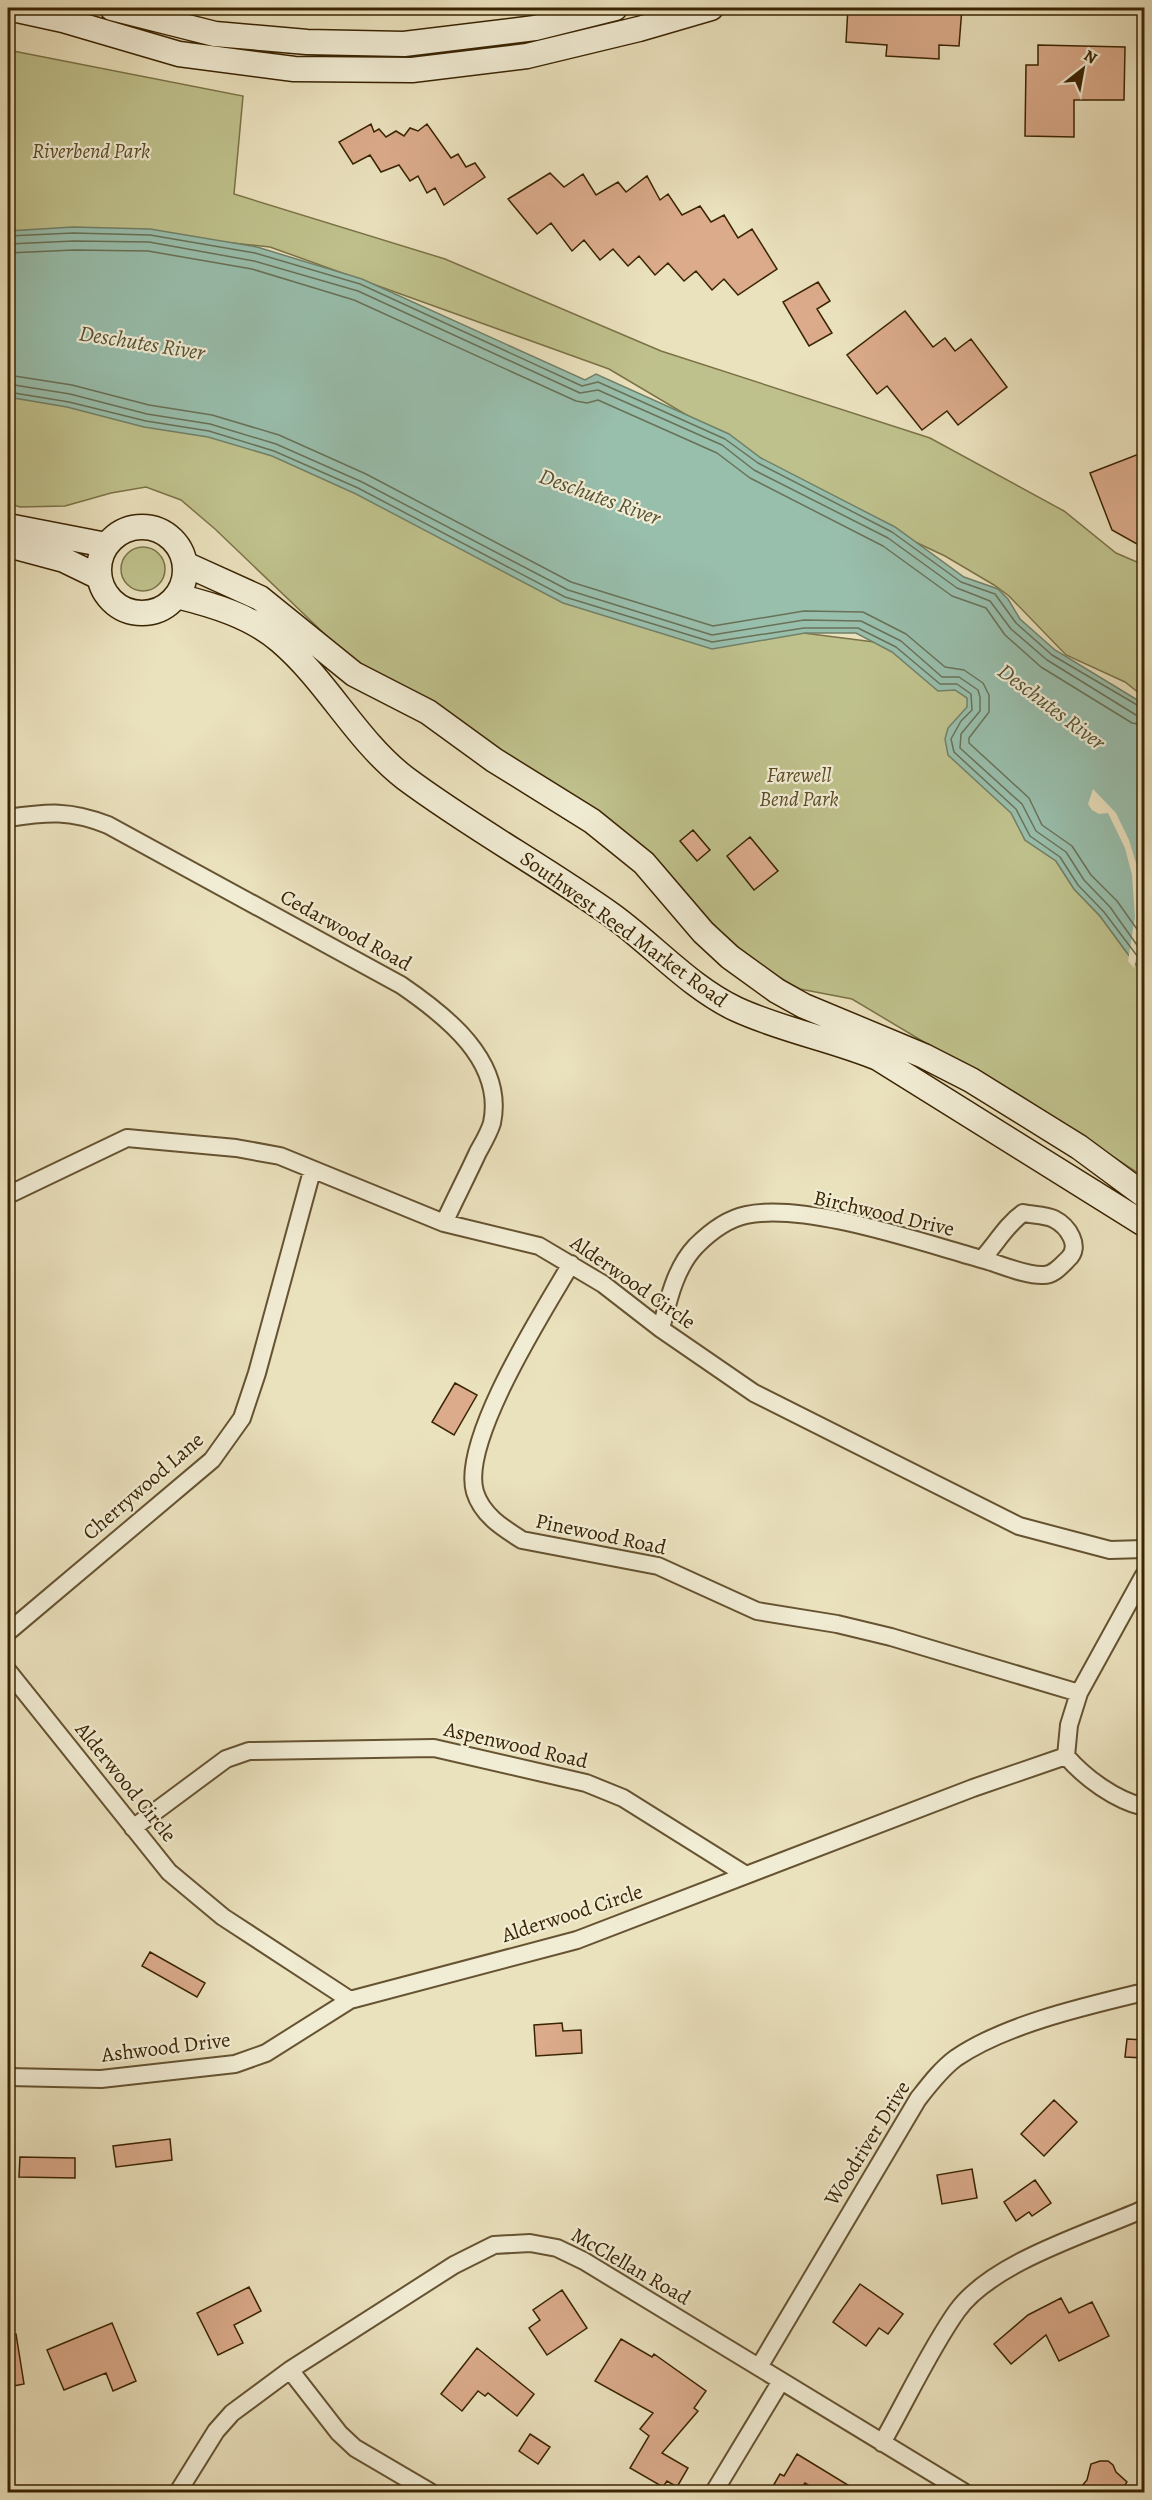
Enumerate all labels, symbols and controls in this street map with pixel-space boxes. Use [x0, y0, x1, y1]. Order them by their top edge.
north arrow [1053, 39, 1113, 99]
text: N [1080, 45, 1101, 70]
park label: Riverbend Park [32, 137, 150, 165]
water label: Deschutes River [77, 318, 208, 368]
water label: Deschutes River [535, 461, 666, 533]
water label: Deschutes River [992, 657, 1112, 758]
park label: Farewell Bend Park [759, 761, 839, 813]
street label: Southwest Reed Market Road [515, 844, 734, 1014]
street label: Cedarwood Road [275, 882, 417, 978]
street label: Birchwood Drive [811, 1183, 957, 1243]
street label: Alderwood Circle [564, 1228, 701, 1336]
street label: Cherrywood Lane [77, 1426, 209, 1546]
street label: Pinewood Road [533, 1507, 670, 1562]
street label: Alderwood Circle [68, 1715, 183, 1848]
street label: Aspenwood Road [440, 1715, 591, 1775]
street label: Alderwood Circle [497, 1877, 646, 1949]
street label: Ashwood Drive [99, 2025, 232, 2069]
street label: Woodriver Drive [817, 2075, 916, 2211]
street label: McClellan Road [566, 2221, 696, 2312]

